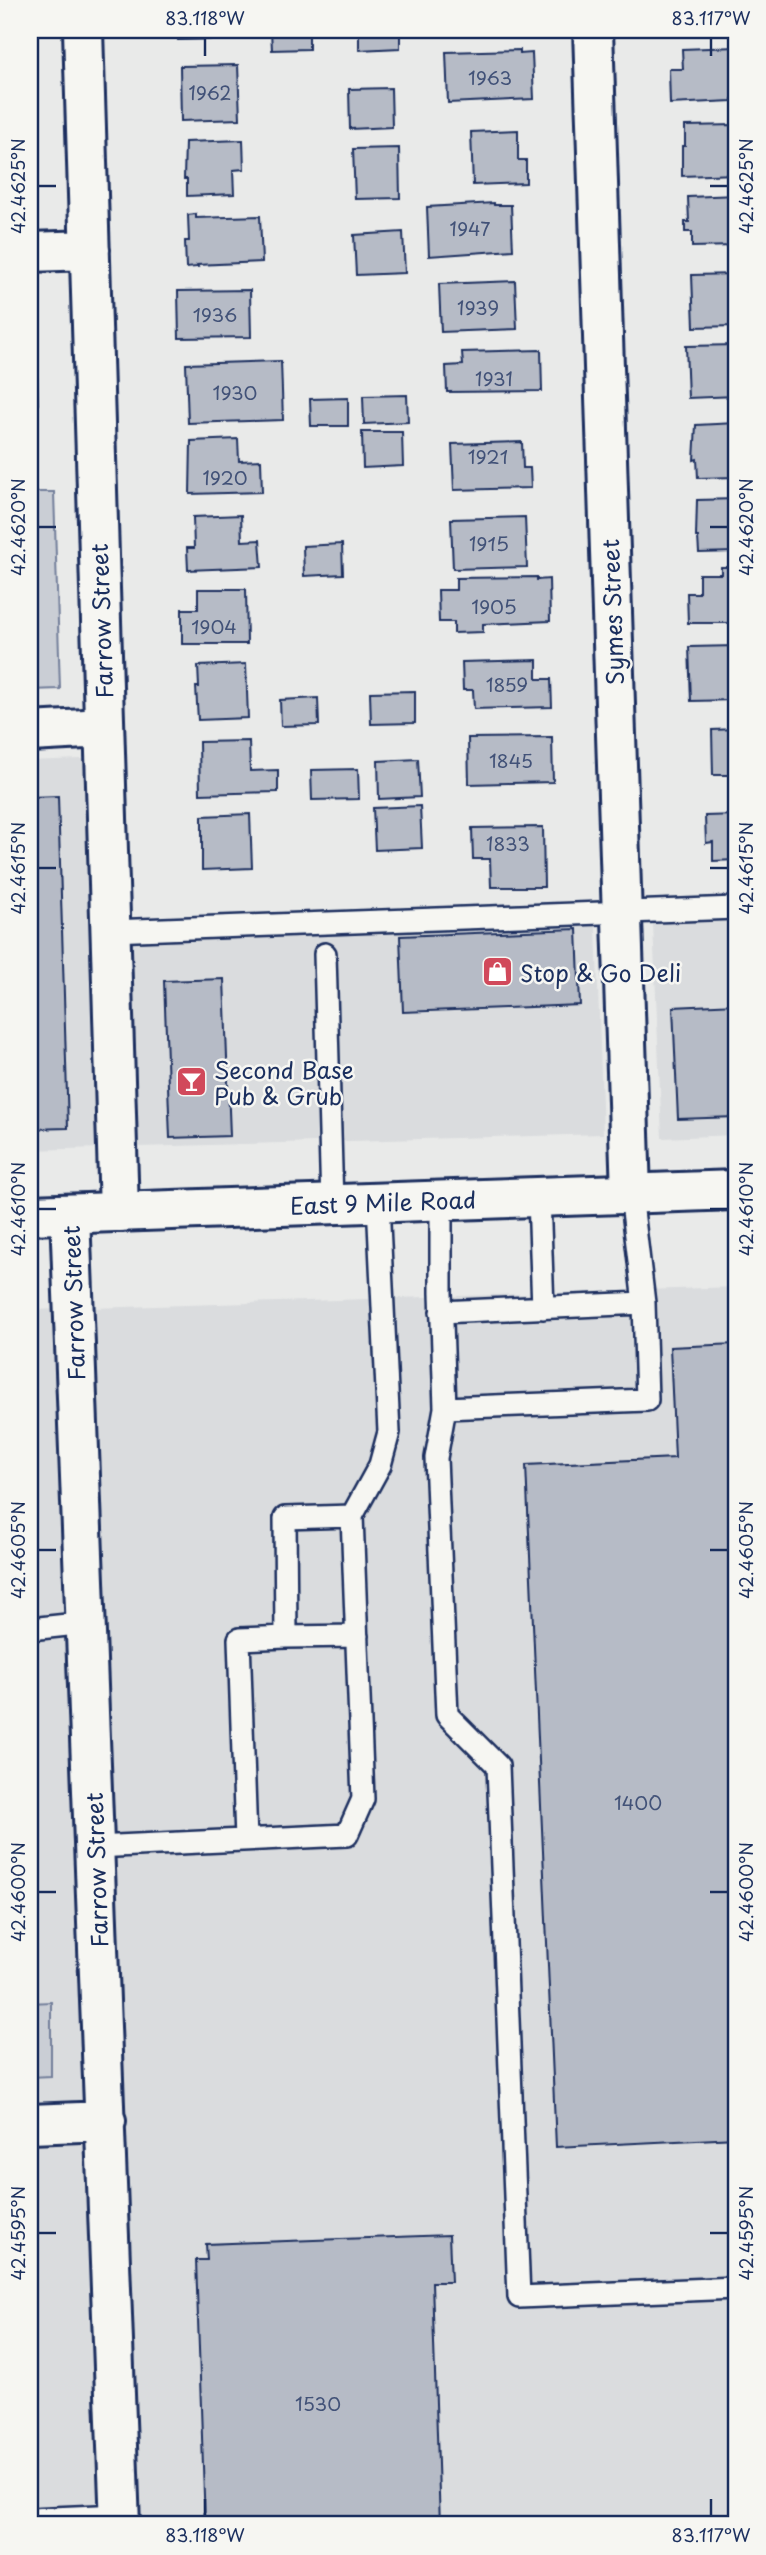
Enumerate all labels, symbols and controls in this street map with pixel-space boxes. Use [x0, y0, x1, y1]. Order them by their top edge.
text: 83.118°W [165, 4, 245, 31]
text: 83.117°W [672, 4, 751, 31]
house number: 1963 [468, 63, 512, 91]
house number: 1962 [188, 78, 232, 106]
text: 42.4625°N [4, 138, 31, 234]
text: 42.4625°N [732, 138, 759, 234]
house number: 1947 [450, 214, 490, 242]
house number: 1939 [457, 293, 499, 321]
house number: 1936 [193, 300, 237, 328]
house number: 1931 [475, 364, 513, 392]
house number: 1930 [213, 378, 257, 406]
house number: 1921 [468, 442, 508, 470]
house number: 1920 [202, 463, 248, 491]
text: 42.4620°N [4, 478, 31, 576]
text: 42.4620°N [732, 478, 759, 576]
house number: 1915 [469, 529, 509, 557]
street label: Symes Street [592, 538, 632, 686]
street label: Farrow Street [81, 543, 121, 699]
house number: 1905 [471, 592, 517, 620]
house number: 1904 [191, 612, 237, 640]
house number: 1859 [486, 670, 528, 698]
house number: 1845 [489, 746, 533, 774]
text: 42.4615°N [4, 822, 31, 914]
text: 42.4615°N [732, 822, 759, 914]
house number: 1833 [486, 829, 530, 857]
shop icon: Stop & Go Deli [480, 955, 514, 989]
place label: Stop & Go Deli [520, 955, 681, 990]
place label: Second Base Pub & Grub [214, 1052, 354, 1113]
bar icon: Second Base Pub & Grub [174, 1065, 208, 1099]
text: 42.4610°N [4, 1162, 31, 1256]
text: 42.4610°N [732, 1162, 759, 1256]
street label: East 9 Mile Road [289, 1181, 477, 1223]
street label: Farrow Street [53, 1225, 93, 1381]
text: 42.4605°N [4, 1501, 31, 1599]
text: 42.4605°N [732, 1501, 759, 1599]
house number: 1400 [614, 1788, 662, 1816]
street label: Farrow Street [76, 1792, 116, 1948]
text: 42.4600°N [4, 1842, 31, 1942]
text: 42.4600°N [732, 1842, 759, 1942]
text: 42.4595°N [4, 2186, 31, 2280]
text: 42.4595°N [732, 2186, 759, 2280]
house number: 1530 [295, 2389, 341, 2417]
text: 83.118°W [165, 2521, 245, 2548]
text: 83.117°W [672, 2521, 751, 2548]

